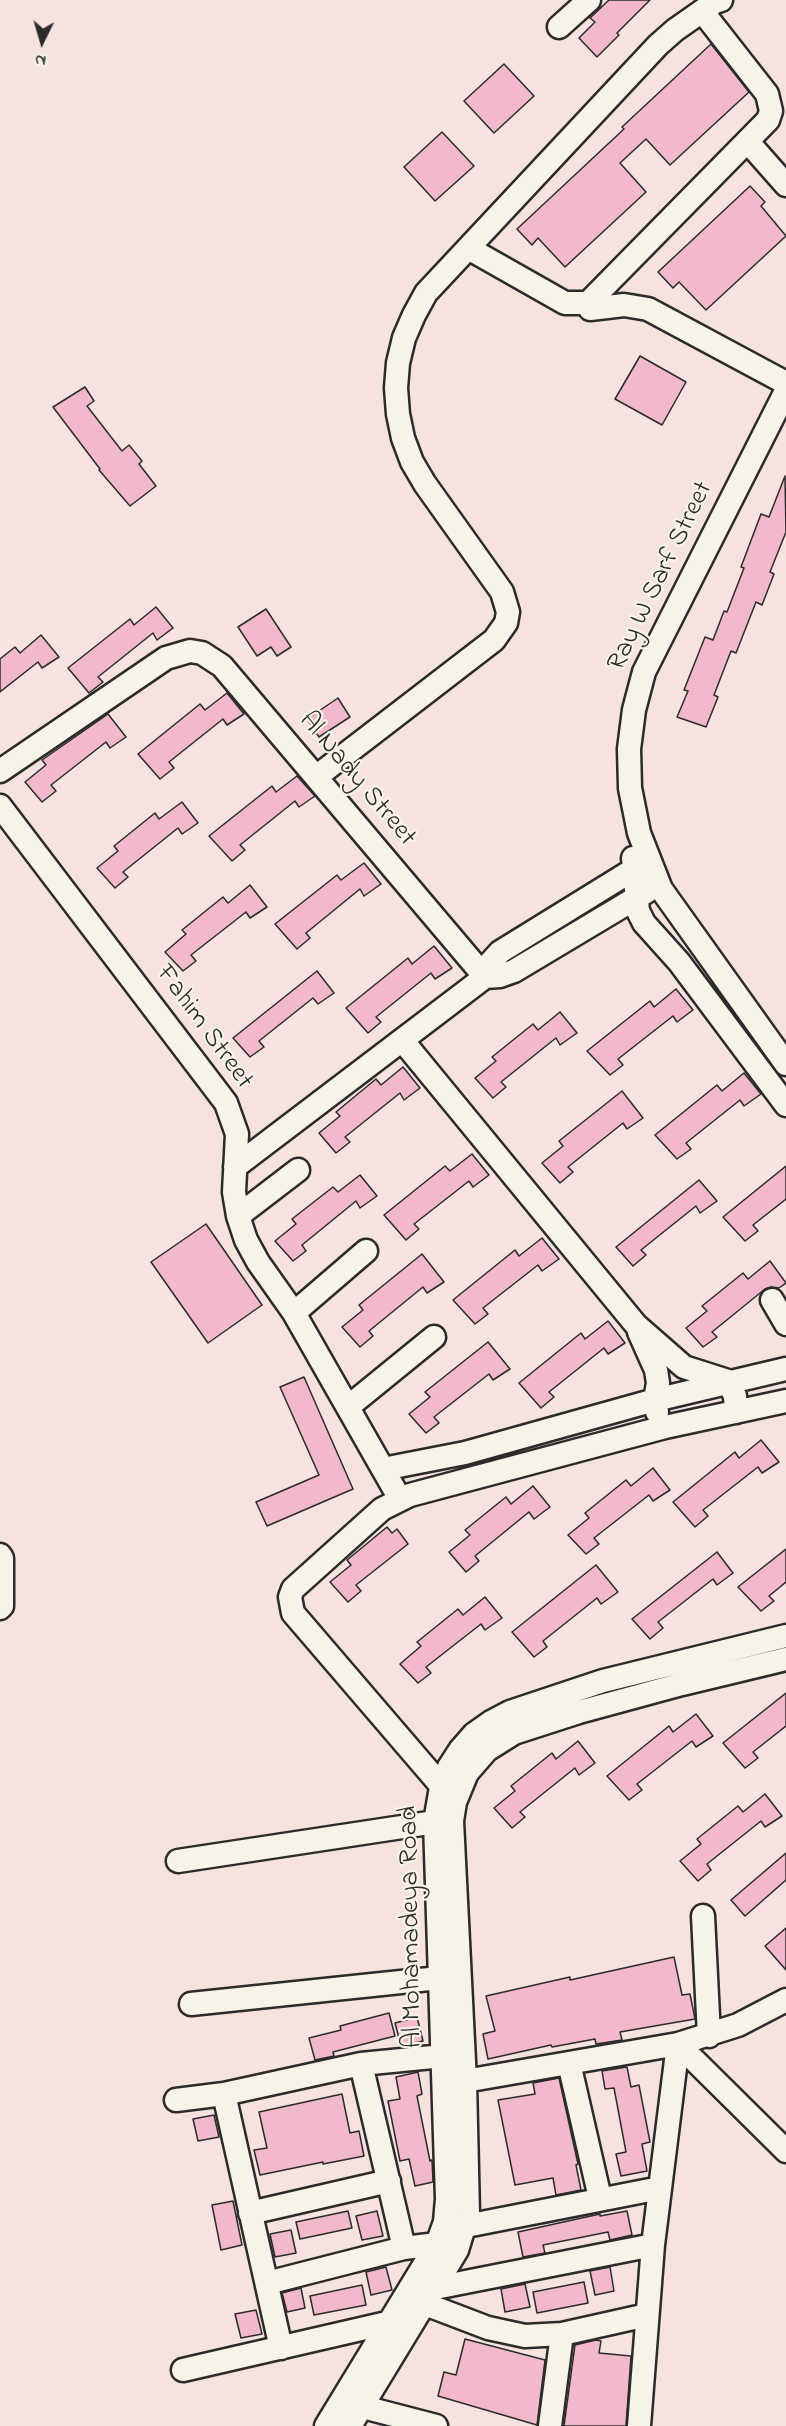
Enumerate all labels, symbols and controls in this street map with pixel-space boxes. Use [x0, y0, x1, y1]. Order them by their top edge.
north arrow [12, 12, 72, 72]
text: N [34, 48, 47, 72]
street label: Ray W Sarf Street [602, 477, 722, 677]
street label: Al Nady Street [290, 706, 422, 854]
street label: Fahim Street [147, 960, 259, 1096]
street label: Al Mohamadeya Road [395, 1805, 431, 2049]

